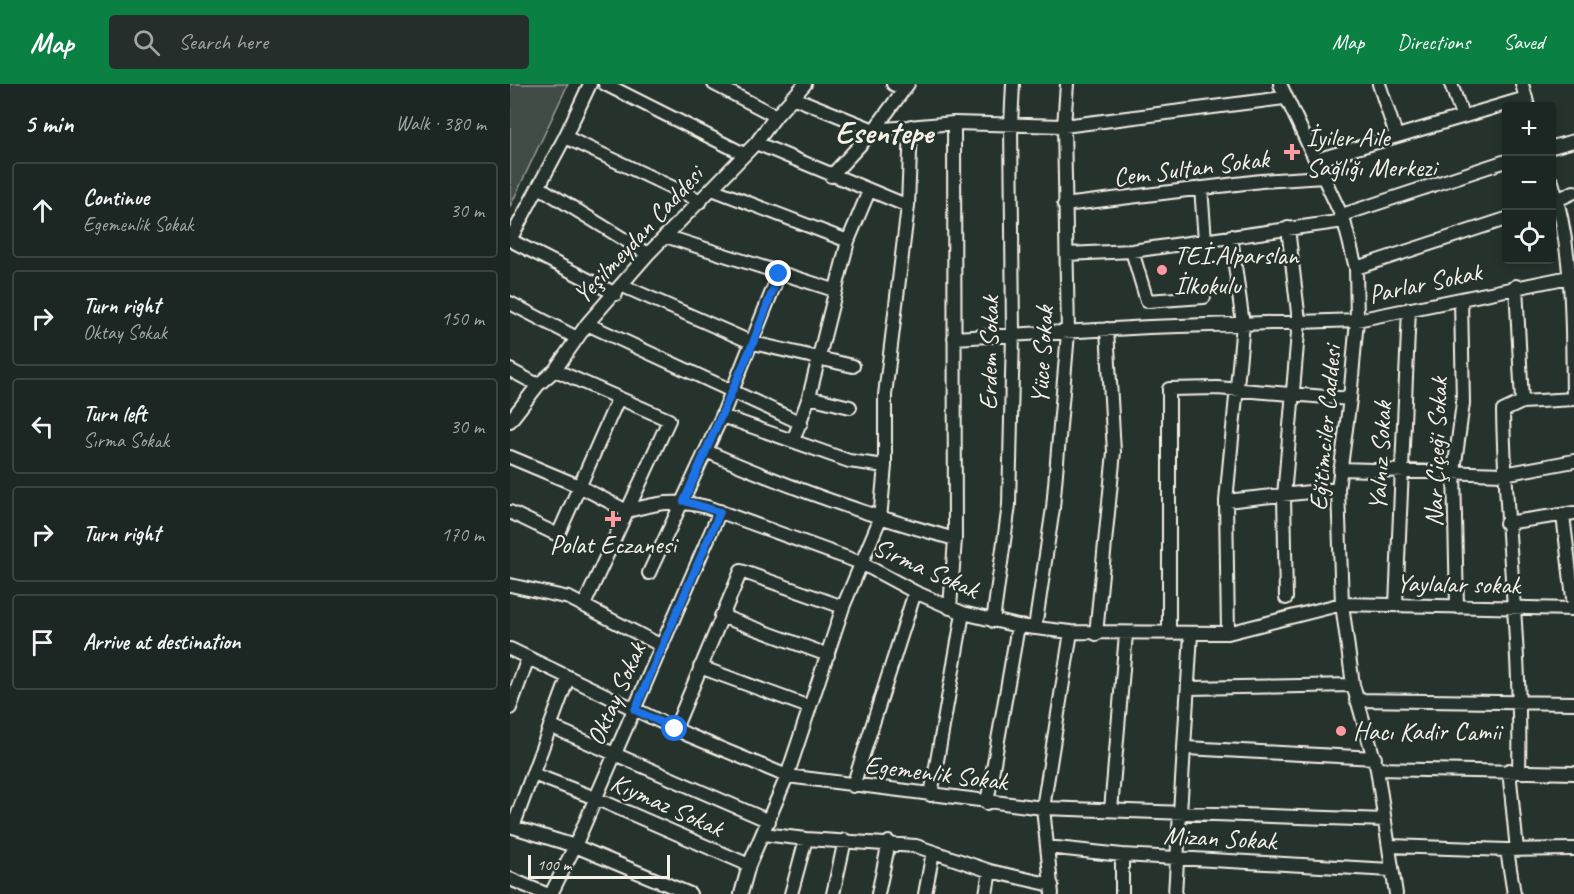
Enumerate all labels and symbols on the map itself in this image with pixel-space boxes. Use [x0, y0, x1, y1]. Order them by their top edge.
district label: Esentepe [835, 112, 935, 153]
place label: İyiler Aile Sağlığı Merkezi [1306, 121, 1439, 184]
street label: Cem Sultan Sokak [1111, 142, 1273, 194]
marker: İyiler Aile Sağlığı Merkezi [1283, 143, 1301, 161]
street label: Yeşilmeydan Caddesi [566, 157, 712, 311]
place label: TEİ.Alparslan İlkokulu [1174, 239, 1300, 302]
street label: Parlar Sokak [1366, 255, 1486, 311]
route end [765, 260, 791, 286]
marker: TEİ.Alparslan İlkokulu [1155, 263, 1169, 277]
street label: Erdem Sokak [972, 294, 1007, 410]
street label: Yüce Sokak [1023, 303, 1061, 405]
street label: Eğitimciler Caddesi [1301, 341, 1349, 512]
street label: Nar Çiçeği Sokak [1417, 375, 1455, 527]
street label: Yalnız Sokak [1361, 398, 1399, 511]
marker: Polat Eczanesi [606, 512, 620, 526]
place label: Polat Eczanesi [550, 528, 679, 561]
street label: Sırma Sokak [868, 530, 986, 607]
street label: Yaylalar sokak [1396, 566, 1523, 602]
street label: Oktay Sokak [579, 636, 654, 751]
route start [661, 715, 687, 741]
place label: Hacı Kadir Camii [1353, 715, 1504, 748]
marker: Hacı Kadir Camii [1334, 724, 1348, 738]
street label: Egemenlik Sokak [863, 748, 1012, 798]
street label: Kıymaz Sokak [606, 766, 730, 845]
street label: Mizan Sokak [1163, 819, 1280, 858]
scale bar [528, 852, 670, 880]

